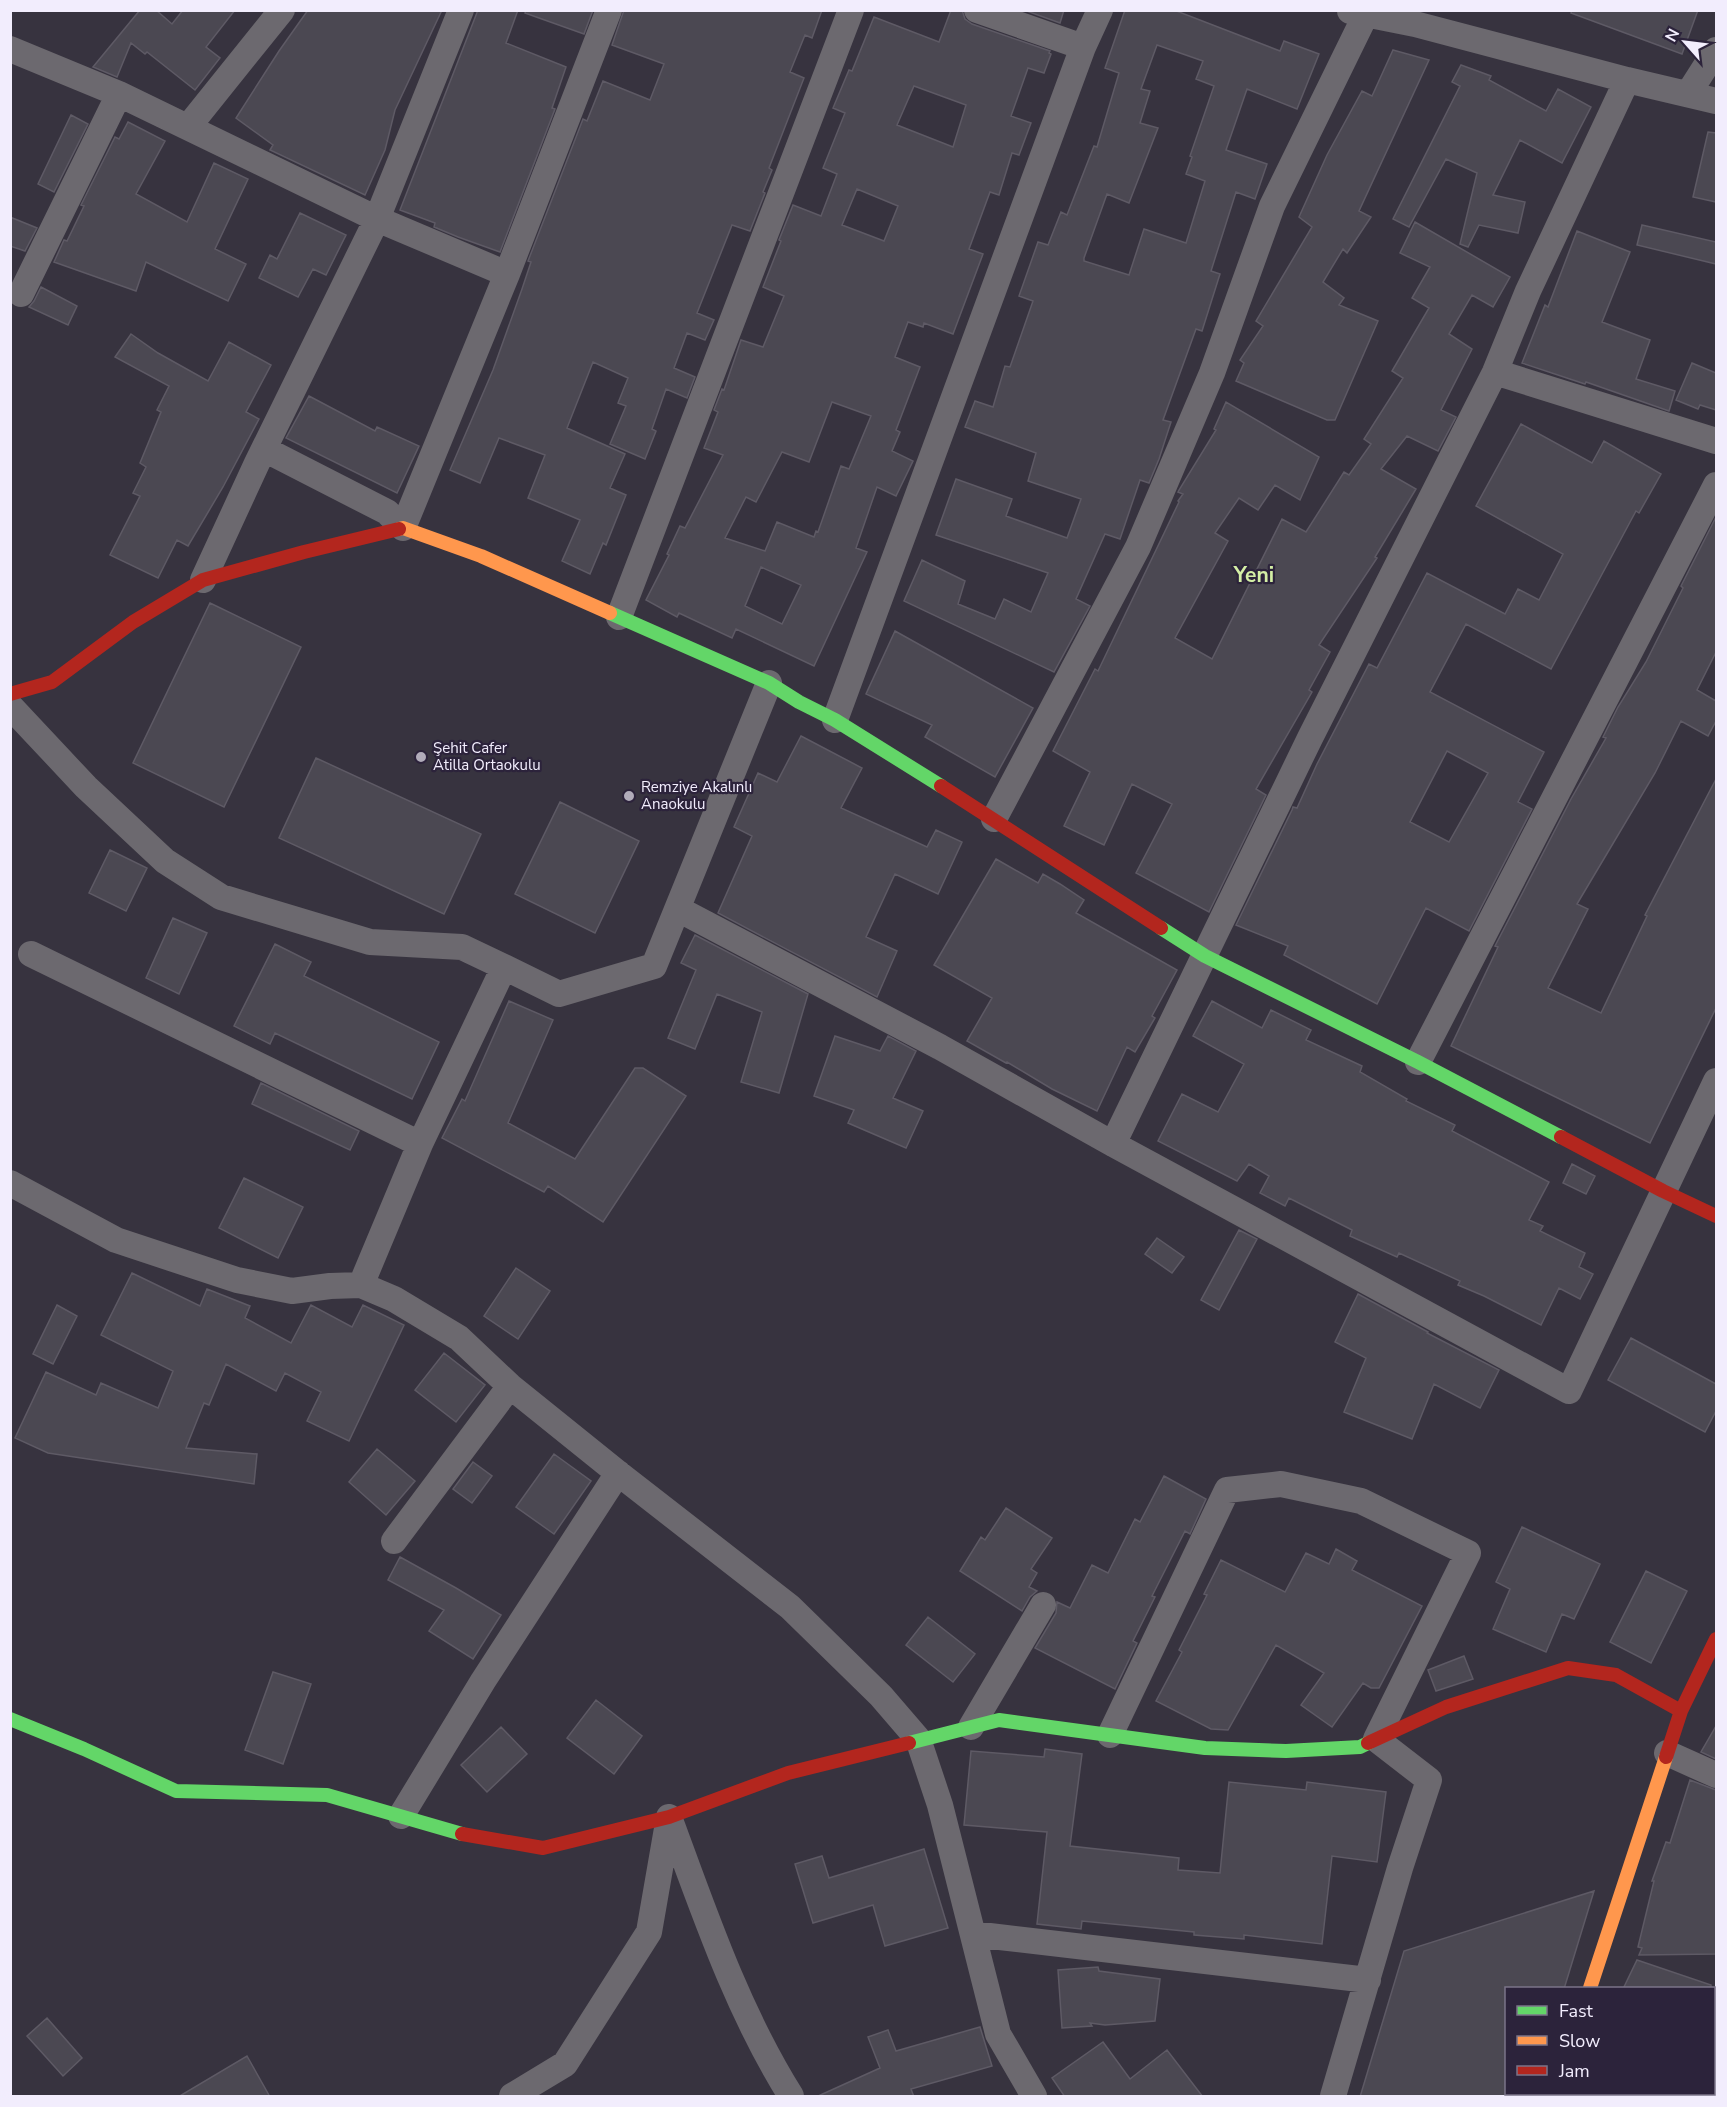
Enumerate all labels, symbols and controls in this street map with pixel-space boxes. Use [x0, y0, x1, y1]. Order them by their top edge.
north arrow [1655, 12, 1715, 72]
text: N [1660, 25, 1685, 46]
district label: Yeni [1233, 561, 1274, 589]
place label: Şehit Cafer Atilla Ortaokulu [433, 738, 541, 775]
marker: Şehit Cafer Atilla Ortaokulu [414, 750, 428, 764]
place label: Remziye Akalınlı Anaokulu [641, 777, 752, 814]
marker: Remziye Akalınlı Anaokulu [622, 789, 636, 803]
legend [1505, 1987, 1715, 2095]
text: Fast [1559, 1999, 1594, 2023]
text: Slow [1559, 2029, 1600, 2053]
text: Jam [1558, 2059, 1590, 2083]

